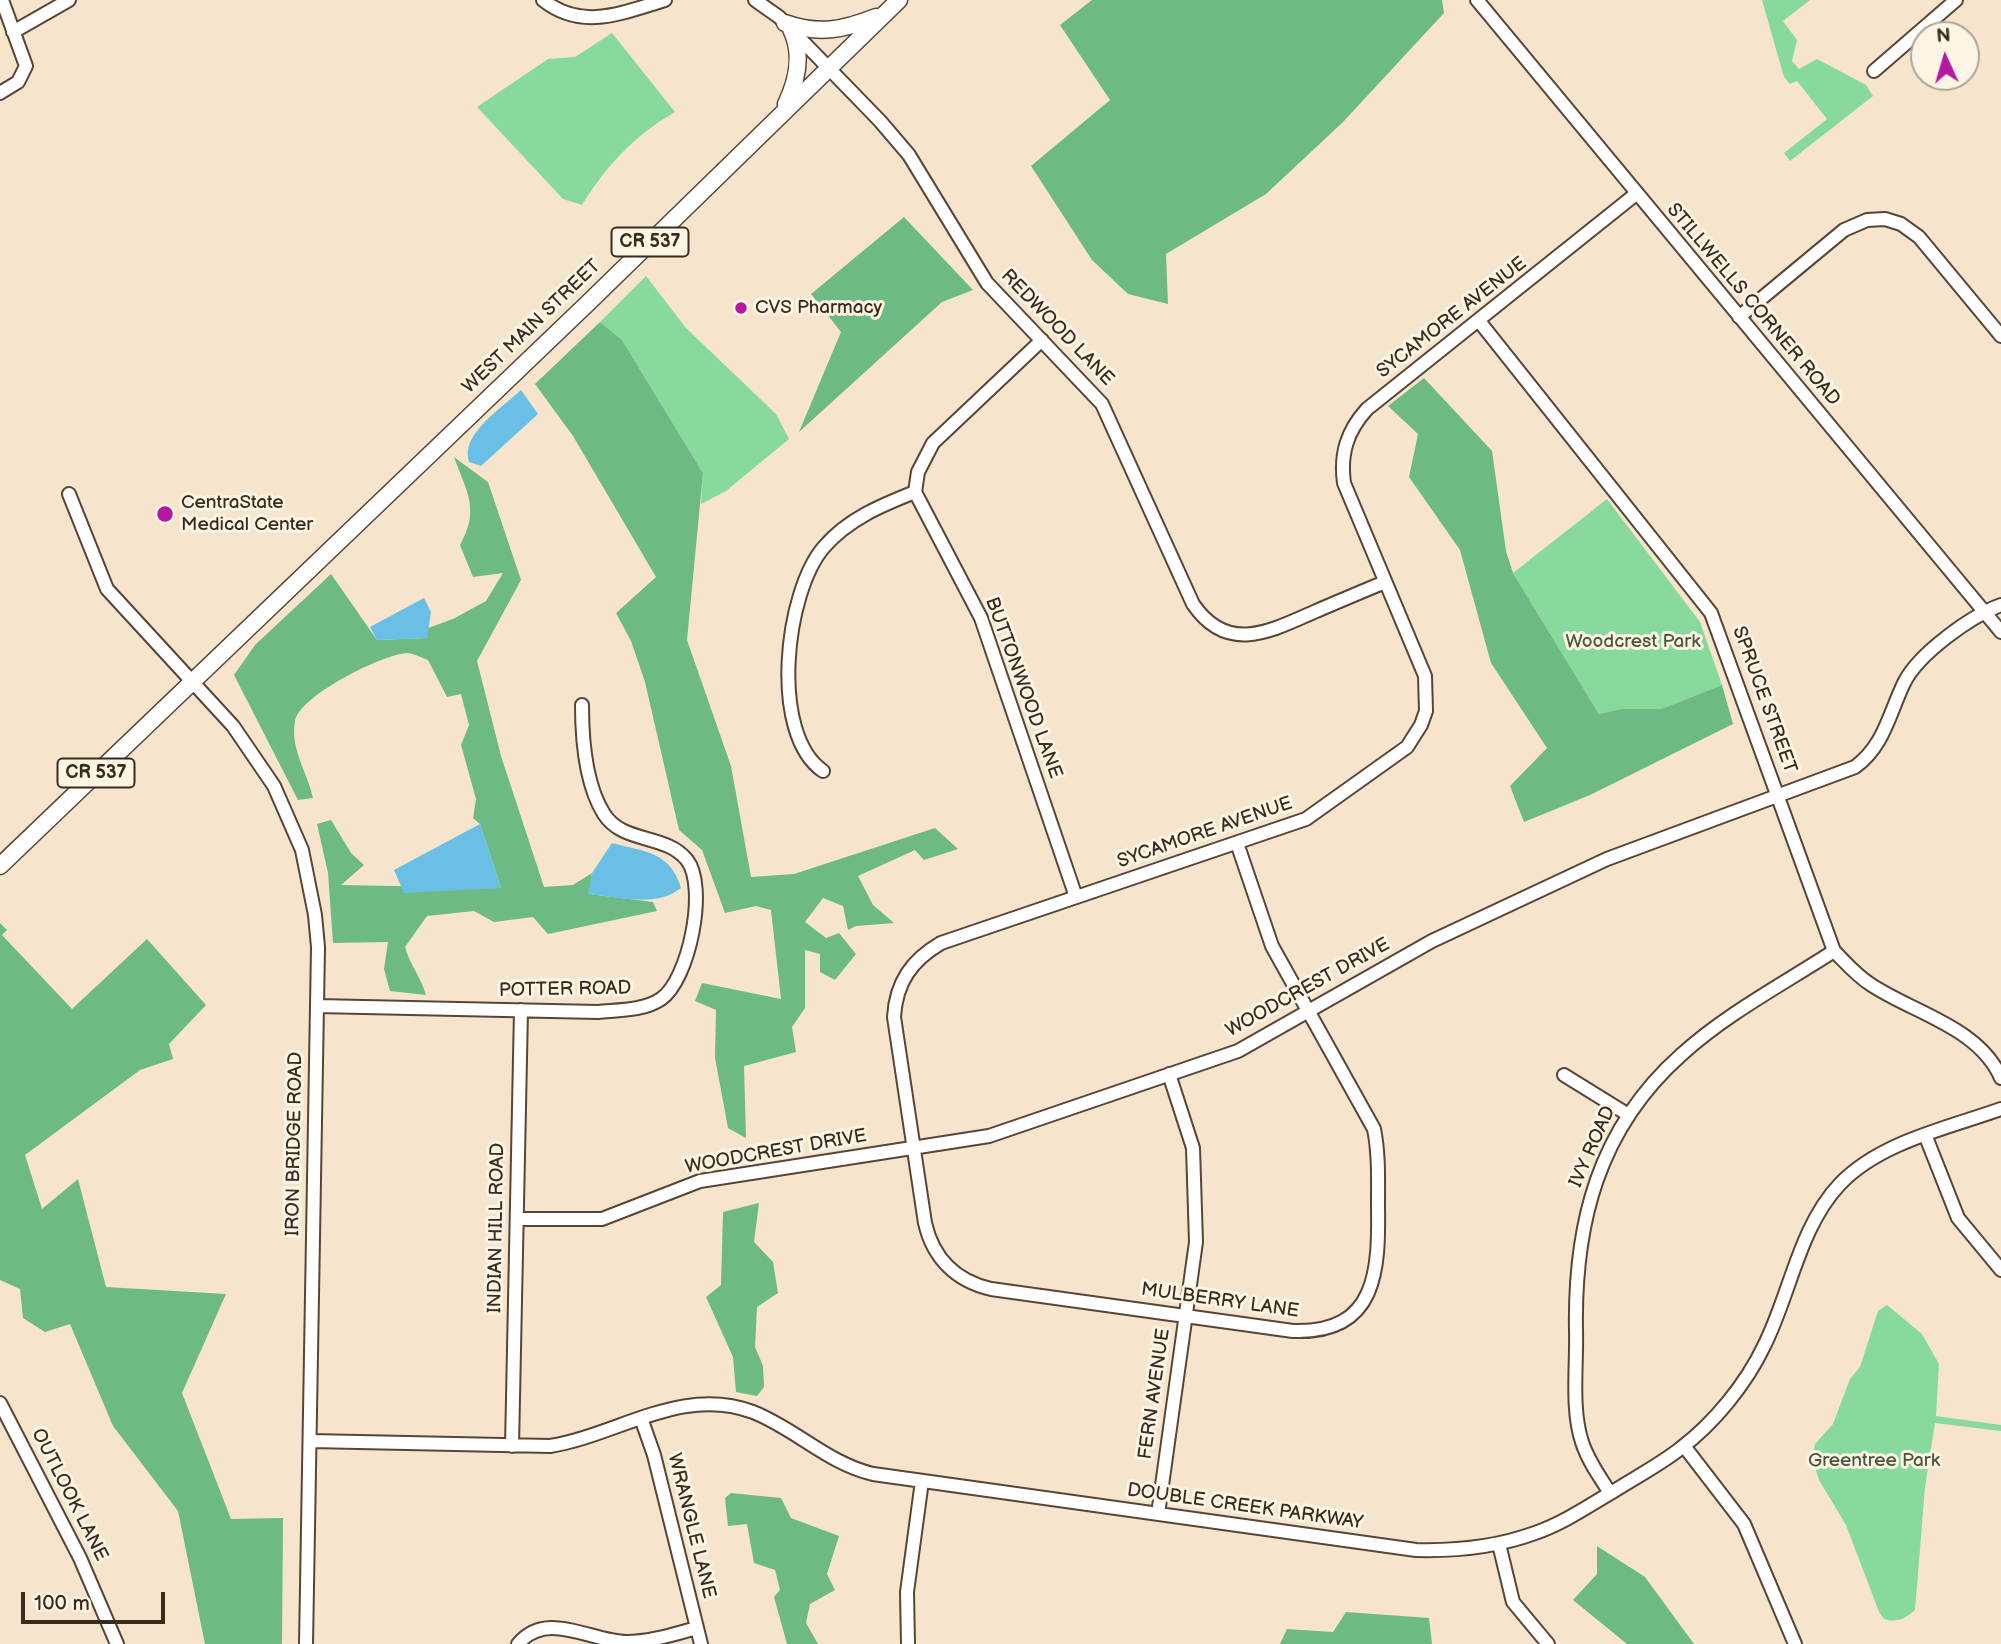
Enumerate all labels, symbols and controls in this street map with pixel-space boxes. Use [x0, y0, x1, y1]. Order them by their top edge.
north arrow [1910, 21, 1980, 91]
text: N [1936, 25, 1952, 49]
street label: STILLWELLS CORNER ROAD [1661, 199, 1845, 411]
road number: CR 537 [612, 228, 688, 256]
street label: SYCAMORE AVENUE [1373, 252, 1531, 384]
street label: WEST MAIN STREET [458, 255, 606, 399]
street label: REDWOOD LANE [996, 265, 1118, 391]
place label: CVS Pharmacy [755, 297, 882, 319]
marker: CVS Pharmacy [733, 300, 749, 316]
place label: CentraState Medical Center [181, 492, 313, 536]
marker: CentraState Medical Center [155, 504, 175, 524]
street label: BUTTONWOOD LANE [980, 594, 1066, 782]
street label: SPRUCE STREET [1727, 623, 1801, 777]
park label: Woodcrest Park [1565, 631, 1701, 653]
road number: CR 537 [57, 758, 134, 788]
street label: SYCAMORE AVENUE [1114, 792, 1296, 874]
street label: WOODCREST DRIVE [1222, 933, 1394, 1043]
street label: POTTER ROAD [499, 977, 631, 1003]
street label: IRON BRIDGE ROAD [282, 1052, 308, 1236]
street label: IVY ROAD [1565, 1103, 1621, 1191]
street label: WOODCREST DRIVE [684, 1125, 868, 1179]
street label: INDIAN HILL ROAD [484, 1143, 510, 1313]
street label: MULBERRY LANE [1140, 1279, 1300, 1323]
street label: FERN AVENUE [1135, 1327, 1175, 1461]
street label: OUTLOOK LANE [26, 1425, 112, 1565]
park label: Greentree Park [1808, 1450, 1940, 1472]
street label: WRANGLE LANE [662, 1451, 720, 1601]
street label: DOUBLE CREEK PARKWAY [1126, 1479, 1364, 1535]
scale bar [24, 1578, 168, 1622]
text: 100 m [34, 1591, 90, 1616]

